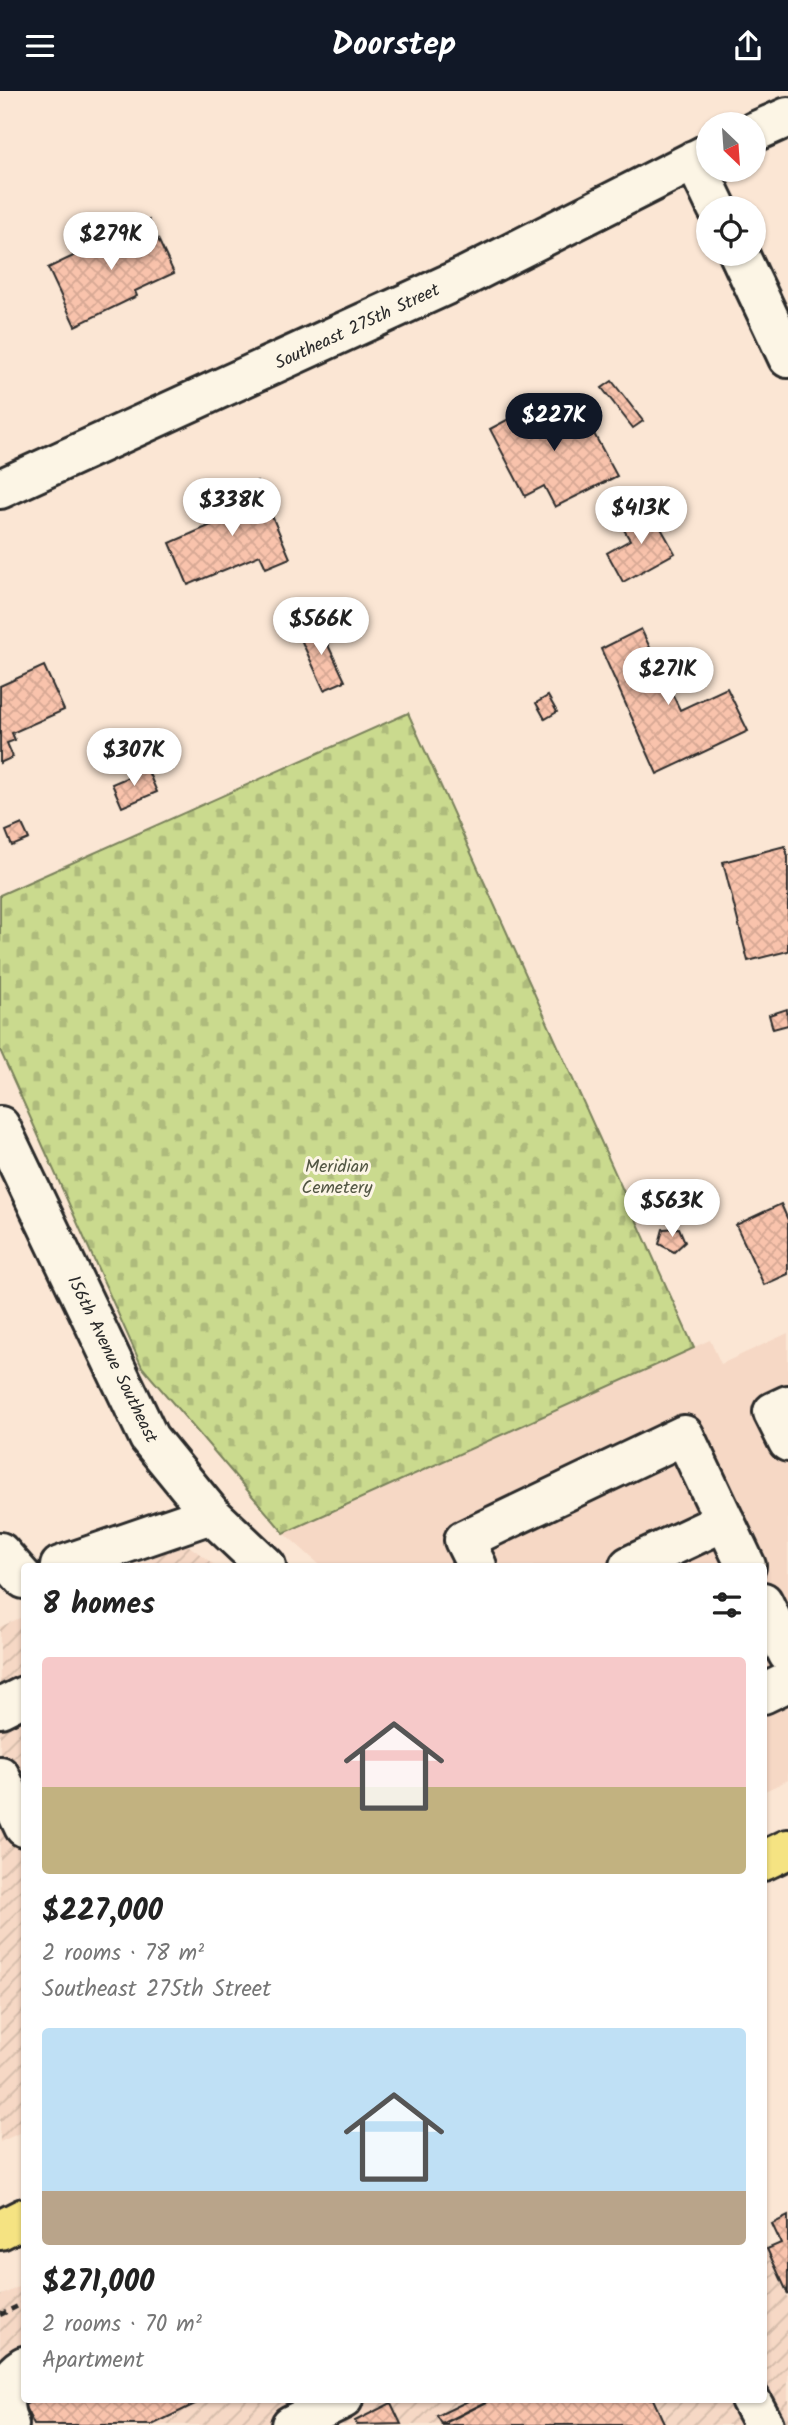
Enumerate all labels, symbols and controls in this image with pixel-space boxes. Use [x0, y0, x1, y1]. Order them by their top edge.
text: Doorstep [332, 20, 456, 71]
icon: menu [21, 27, 59, 65]
icon: share [729, 27, 767, 65]
north arrow [696, 112, 766, 182]
map controls [696, 112, 766, 266]
button: locate [696, 196, 766, 266]
pin: $279K [62, 213, 160, 272]
text: $279K [79, 217, 143, 253]
street label: Southeast 275th Street [270, 276, 446, 378]
pin: $227K [505, 393, 603, 453]
text: $227K [521, 398, 587, 434]
pin: $338K [183, 479, 281, 538]
text: $338K [199, 483, 265, 519]
pin: $413K [592, 487, 690, 546]
text: $413K [611, 491, 671, 527]
pin: $566K [272, 597, 370, 657]
text: $566K [289, 602, 353, 638]
pin: $271K [619, 647, 717, 707]
text: $271K [639, 652, 697, 688]
pin: $307K [85, 729, 183, 788]
text: $307K [103, 733, 165, 769]
park label: Meridian Cemetery [302, 1153, 373, 1203]
pin: $563K [623, 1179, 721, 1239]
text: $563K [640, 1184, 704, 1220]
street label: 156th Avenue Southeast [58, 1271, 165, 1449]
text: 8 homes [42, 1581, 155, 1629]
icon: filters [708, 1586, 746, 1624]
icon: home [331, 1703, 457, 1829]
text: $227,000 [42, 1888, 163, 1936]
text: 2 rooms · 78 m² [42, 1936, 204, 1972]
text: Southeast 275th Street [42, 1972, 271, 2008]
icon: home [331, 2074, 457, 2200]
text: $271,000 [42, 2259, 155, 2307]
text: 2 rooms · 70 m² [42, 2307, 202, 2343]
text: Apartment [42, 2343, 144, 2379]

